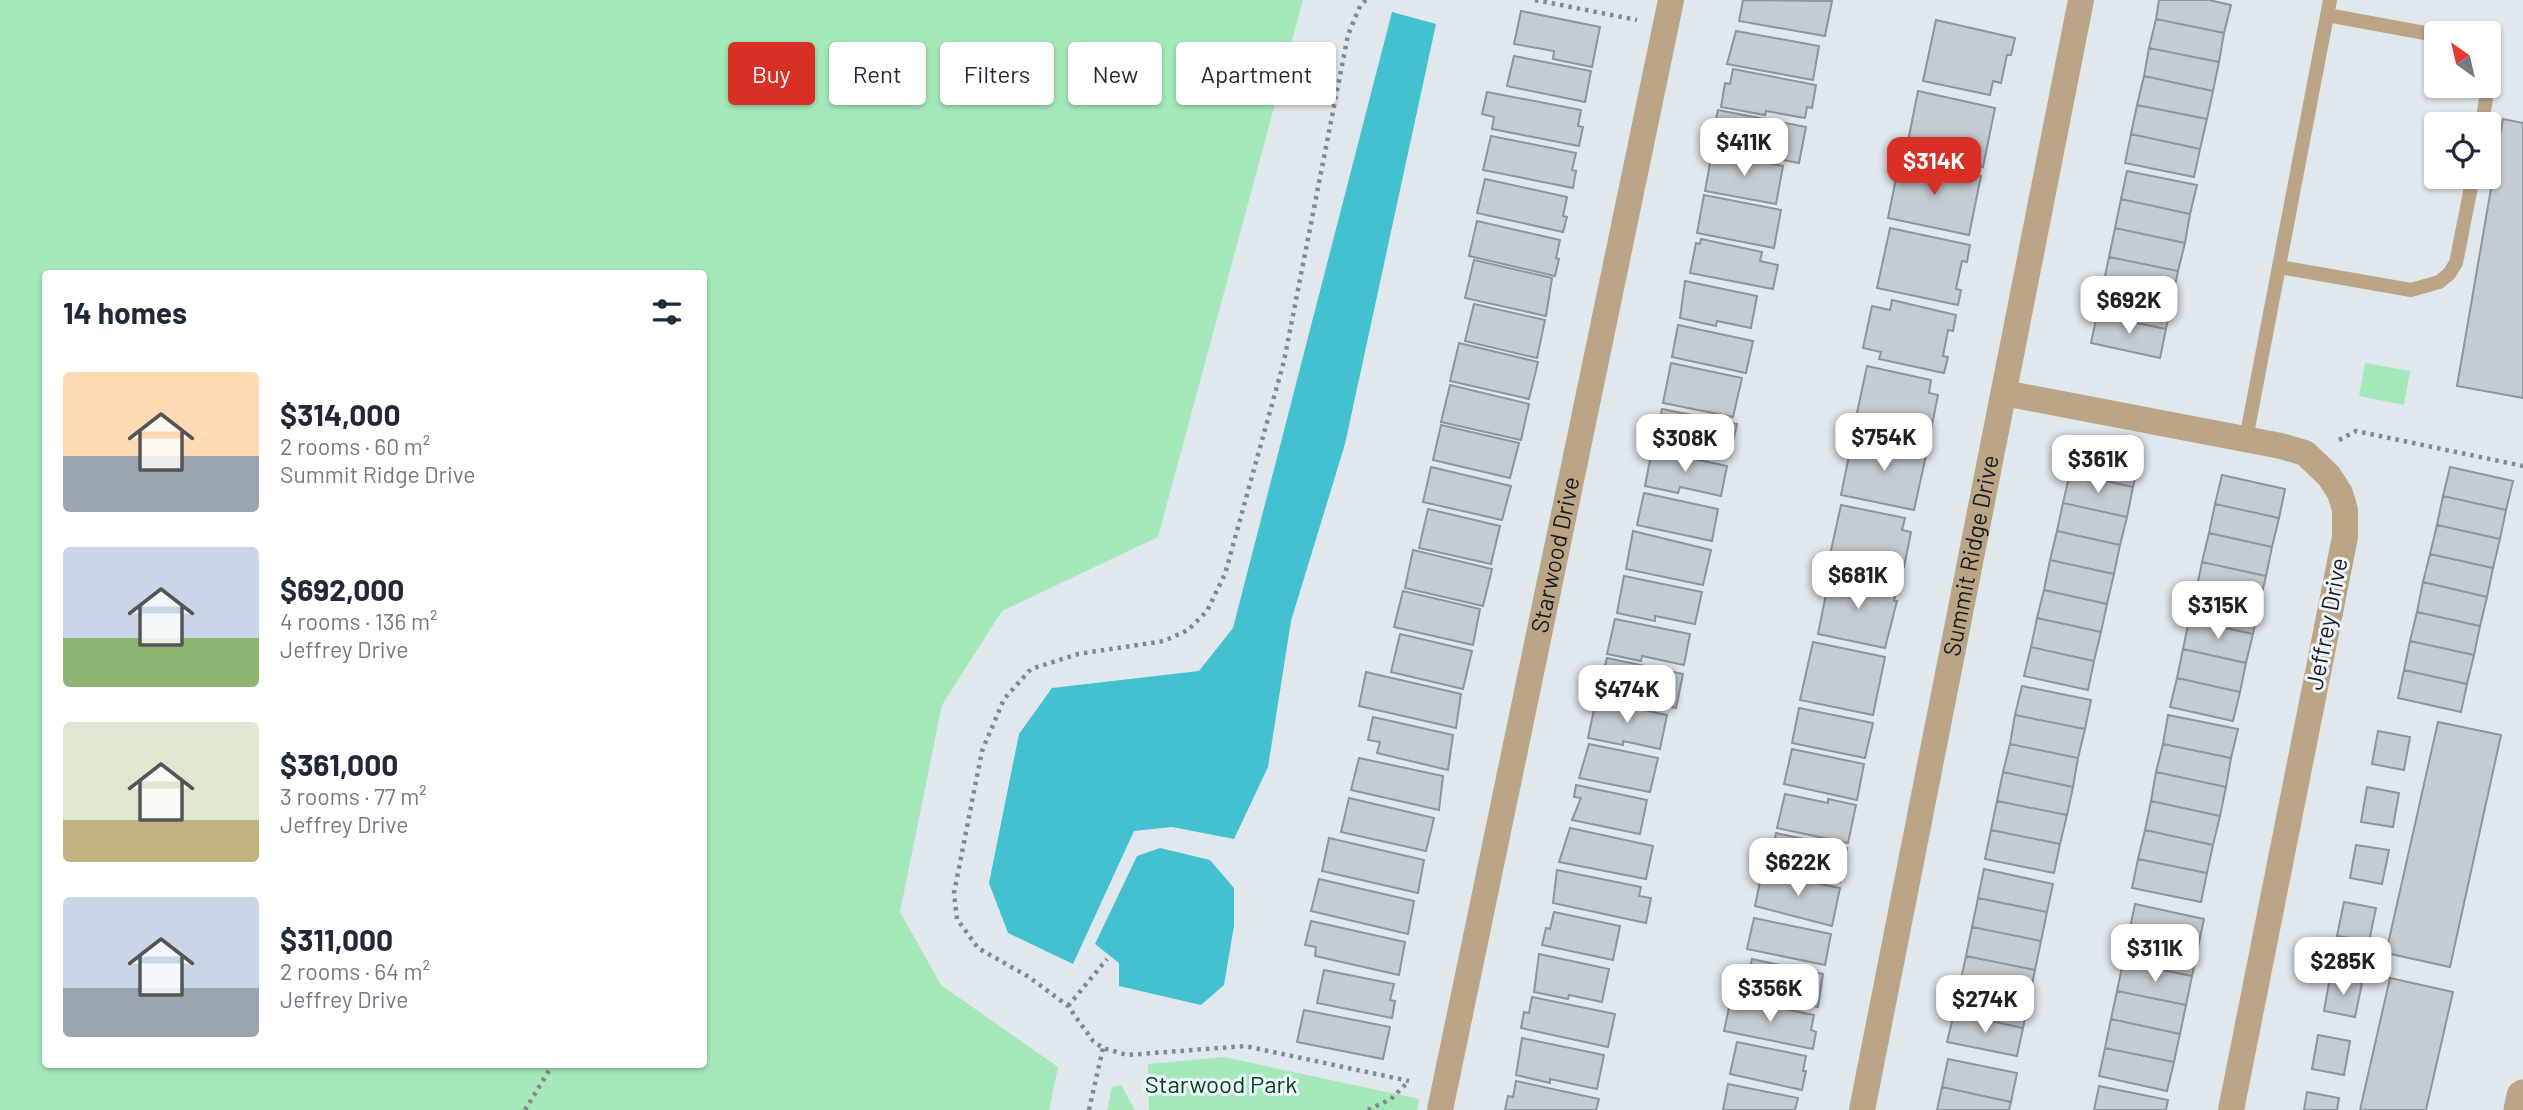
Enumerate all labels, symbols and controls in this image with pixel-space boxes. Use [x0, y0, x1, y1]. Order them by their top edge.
north arrow [2424, 21, 2501, 98]
map controls [2424, 21, 2501, 189]
chip: Buy [728, 42, 815, 105]
chip: Rent [829, 42, 926, 105]
chip: Filters [940, 42, 1054, 105]
chip: New [1068, 42, 1162, 105]
chip: Apartment [1176, 42, 1336, 105]
button: locate [2424, 112, 2501, 189]
pin: $411K [1695, 118, 1793, 178]
text: $411K [1716, 127, 1772, 155]
pin: $314K [1885, 138, 1983, 197]
text: $314K [1903, 146, 1965, 174]
pin: $692K [2080, 276, 2178, 336]
text: $692K [2097, 285, 2162, 313]
icon: filters [648, 293, 686, 331]
text: 14 homes [63, 294, 187, 330]
text: $314,000 [280, 396, 401, 432]
icon: home [119, 400, 203, 484]
pin: $308K [1636, 414, 1734, 474]
pin: $754K [1835, 414, 1933, 473]
text: $754K [1851, 422, 1917, 450]
text: $308K [1652, 423, 1718, 451]
text: 2 rooms · 60 m² [280, 432, 430, 460]
pin: $361K [2049, 435, 2147, 495]
text: $361K [2068, 444, 2128, 472]
street label: Summit Ridge Drive [1936, 452, 2004, 658]
text: Summit Ridge Drive [280, 460, 476, 488]
street label: Starwood Drive [1524, 474, 1584, 635]
pin: $681K [1809, 552, 1907, 611]
street label: Jeffrey Drive [2299, 555, 2353, 692]
text: $681K [1828, 560, 1888, 588]
text: $692,000 [280, 571, 404, 607]
icon: home [119, 575, 203, 659]
pin: $315K [2169, 582, 2267, 641]
text: $315K [2188, 590, 2248, 618]
text: 4 rooms · 136 m² [280, 607, 438, 635]
text: Jeffrey Drive [280, 635, 408, 663]
pin: $474K [1578, 666, 1676, 725]
text: $474K [1594, 674, 1660, 702]
text: $361,000 [280, 746, 398, 782]
icon: home [119, 750, 203, 834]
text: 3 rooms · 77 m² [280, 782, 427, 810]
text: Jeffrey Drive [280, 810, 408, 838]
pin: $622K [1749, 838, 1847, 898]
text: $622K [1765, 847, 1831, 875]
text: $311,000 [280, 921, 393, 957]
icon: home [119, 925, 203, 1009]
pin: $311K [2106, 925, 2204, 984]
text: $311K [2127, 933, 2183, 961]
pin: $285K [2294, 937, 2392, 997]
text: $285K [2310, 946, 2376, 974]
text: 2 rooms · 64 m² [280, 957, 430, 985]
pin: $356K [1721, 964, 1819, 1024]
text: $356K [1738, 973, 1802, 1001]
pin: $274K [1936, 976, 2034, 1035]
text: $274K [1952, 984, 2018, 1012]
text: Jeffrey Drive [280, 985, 408, 1013]
park label: Starwood Park [1145, 1069, 1297, 1098]

